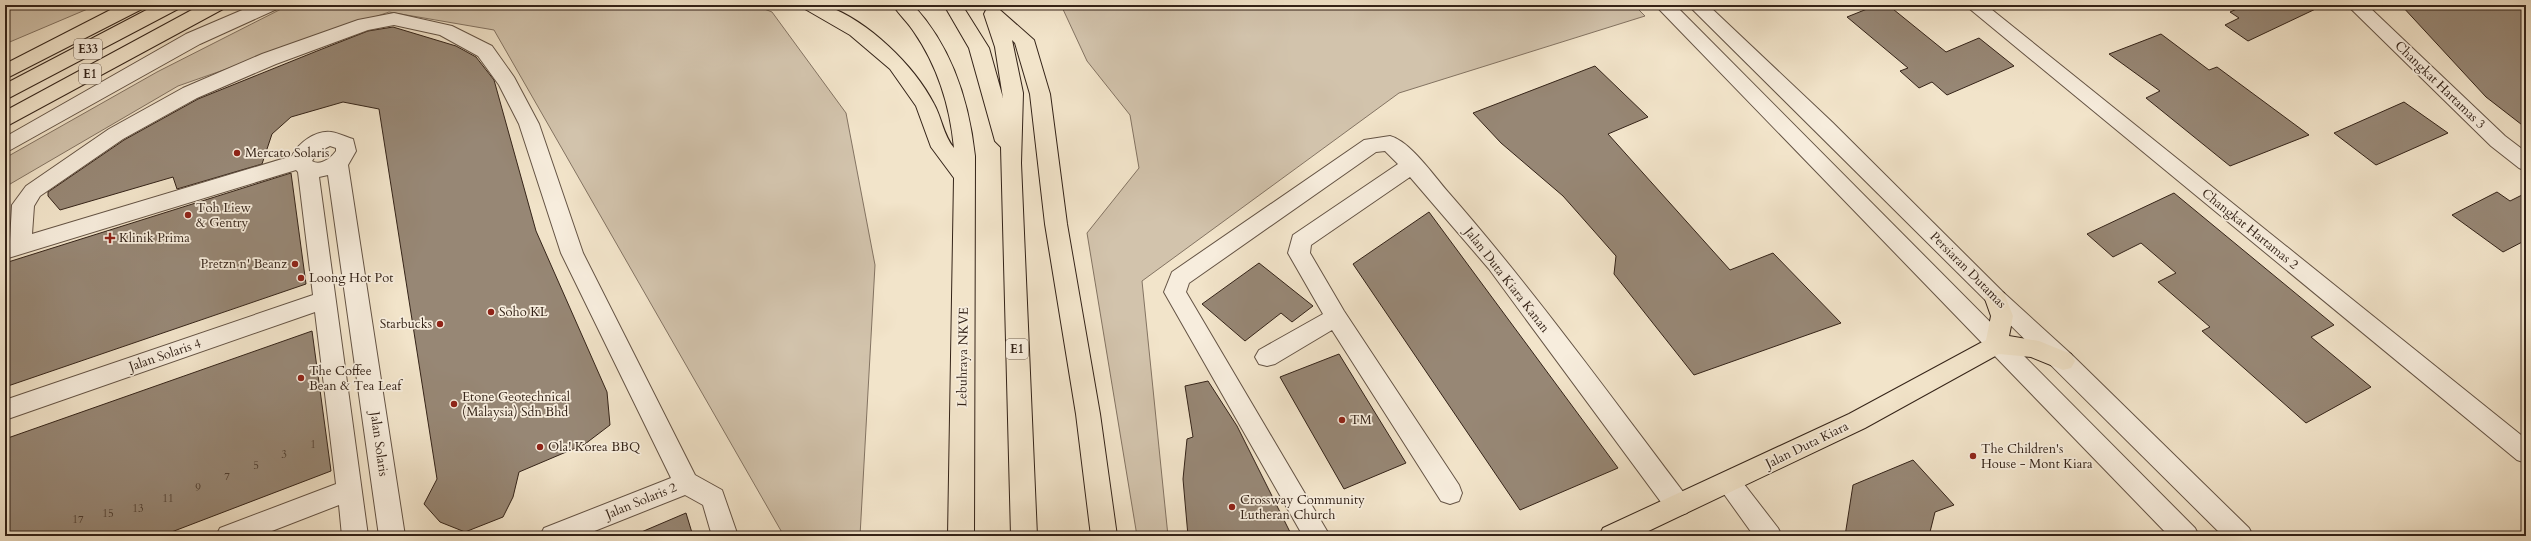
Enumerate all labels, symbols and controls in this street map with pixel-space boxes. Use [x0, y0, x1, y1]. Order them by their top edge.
street label: Changkat Hartamas 3 [2391, 37, 2489, 133]
road number: E33 [74, 39, 102, 59]
road number: E1 [79, 64, 101, 84]
place label: Mercato Solaris [245, 144, 329, 162]
marker: Mercato Solaris [232, 148, 242, 158]
street label: Changkat Hartamas 2 [2198, 184, 2302, 274]
place label: Toh Liew & Gentry [196, 199, 252, 232]
marker: Toh Liew & Gentry [183, 210, 193, 220]
street label: Jalan Duta Kiara Kanan [1459, 222, 1554, 337]
street label: Persiaran Dutamas [1926, 228, 2010, 312]
place label: Klinik Prima [119, 229, 190, 247]
marker: Klinik Prima [104, 232, 116, 244]
place label: Pretzn n' Beanz [200, 255, 287, 273]
marker: Pretzn n' Beanz [290, 259, 300, 269]
place label: Loong Hot Pot [309, 269, 393, 287]
marker: Loong Hot Pot [296, 273, 306, 283]
place label: Soho KL [499, 303, 548, 321]
marker: Soho KL [486, 307, 496, 317]
street label: Lebuhraya NKVE [953, 307, 973, 407]
place label: Starbucks [380, 315, 432, 333]
marker: Starbucks [435, 319, 445, 329]
street label: Jalan Solaris 4 [125, 334, 204, 376]
road number: E1 [1006, 339, 1028, 359]
place label: The Coffee Bean & Tea Leaf [309, 362, 403, 395]
marker: The Coffee Bean & Tea Leaf [296, 373, 306, 383]
place label: Etone Geotechnical (Malaysia) Sdn Bhd [462, 388, 571, 421]
marker: Etone Geotechnical (Malaysia) Sdn Bhd [449, 399, 459, 409]
street label: Jalan Solaris [365, 409, 392, 477]
place label: TM [1350, 411, 1372, 429]
marker: TM [1337, 415, 1347, 425]
street label: Jalan Duta Kiara [1761, 417, 1852, 474]
house number: 1 [310, 437, 316, 452]
place label: Ola! Korea BBQ [548, 438, 640, 456]
place label: The Children's House - Mont Kiara [1981, 440, 2093, 473]
marker: Ola! Korea BBQ [535, 442, 545, 452]
house number: 3 [281, 447, 287, 462]
marker: The Children's House - Mont Kiara [1968, 451, 1978, 461]
house number: 5 [253, 458, 259, 473]
house number: 7 [224, 469, 230, 484]
street label: Jalan Solaris 2 [601, 478, 680, 524]
house number: 9 [195, 480, 201, 495]
house number: 11 [162, 491, 174, 506]
place label: Crossway Community Lutheran Church [1240, 491, 1365, 524]
house number: 13 [132, 501, 144, 516]
marker: Crossway Community Lutheran Church [1227, 502, 1237, 512]
house number: 15 [102, 506, 114, 521]
house number: 17 [72, 512, 84, 527]

